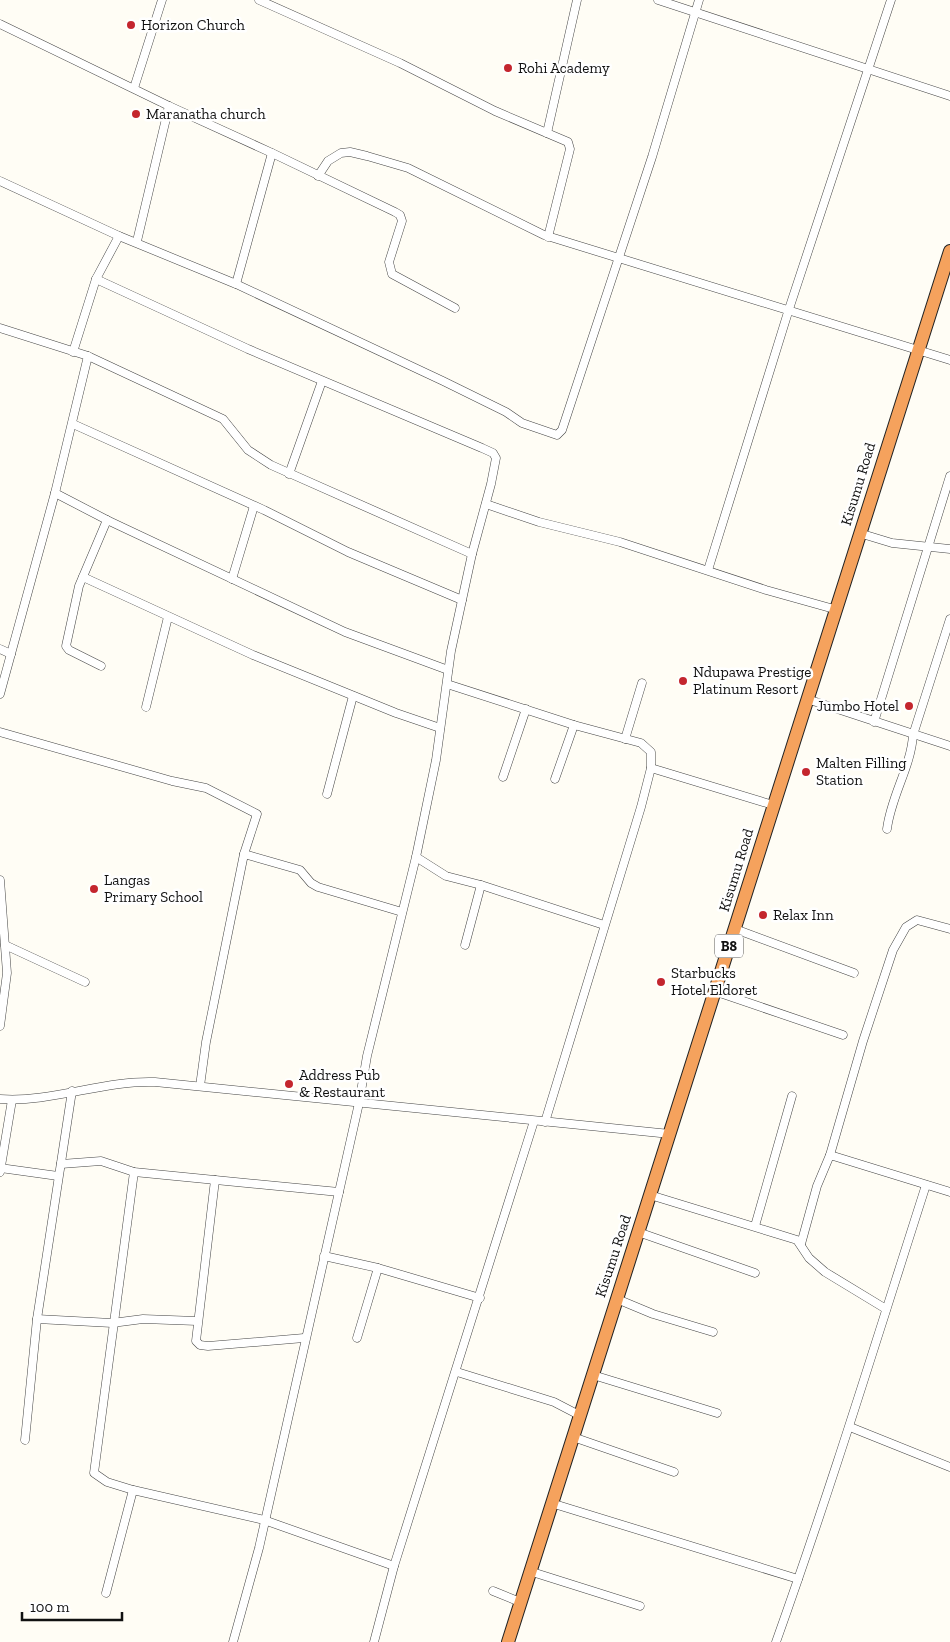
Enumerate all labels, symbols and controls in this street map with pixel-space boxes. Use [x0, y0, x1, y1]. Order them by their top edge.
place label: Horizon Church [141, 16, 246, 34]
marker: Horizon Church [125, 19, 137, 31]
place label: Rohi Academy [518, 59, 610, 77]
marker: Rohi Academy [502, 62, 514, 74]
place label: Maranatha church [146, 105, 266, 123]
marker: Maranatha church [130, 108, 142, 120]
street label: Kisumu Road [837, 440, 879, 528]
place label: Ndupawa Prestige Platinum Resort [693, 663, 811, 698]
marker: Ndupawa Prestige Platinum Resort [677, 675, 689, 687]
place label: Jumbo Hotel [817, 697, 899, 715]
marker: Jumbo Hotel [903, 700, 915, 712]
place label: Malten Filling Station [816, 754, 907, 789]
marker: Malten Filling Station [800, 766, 812, 778]
street label: Kisumu Road [715, 826, 757, 914]
place label: Langas Primary School [104, 871, 203, 906]
marker: Langas Primary School [88, 883, 100, 895]
place label: Relax Inn [773, 906, 834, 924]
marker: Relax Inn [757, 909, 769, 921]
road number: B8 [715, 934, 743, 958]
place label: Starbucks Hotel Eldoret [671, 964, 758, 999]
marker: Starbucks Hotel Eldoret [655, 976, 667, 988]
place label: Address Pub & Restaurant [299, 1066, 385, 1101]
marker: Address Pub & Restaurant [283, 1078, 295, 1090]
street label: Kisumu Road [591, 1212, 635, 1300]
scale bar [22, 1590, 122, 1622]
text: 100 m [30, 1598, 69, 1616]

